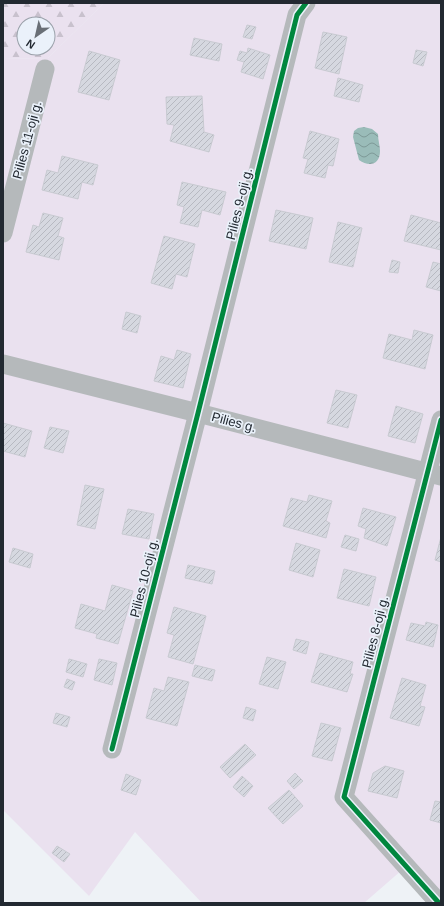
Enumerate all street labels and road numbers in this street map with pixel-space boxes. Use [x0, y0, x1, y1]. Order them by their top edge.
street label: Pilies 11-oji g. [9, 99, 45, 181]
street label: Pilies 9-oji g. [223, 166, 255, 242]
street label: Pilies g. [210, 409, 258, 435]
street label: Pilies 10-oji g. [127, 537, 161, 619]
street label: Pilies 8-oji g. [359, 594, 391, 670]

